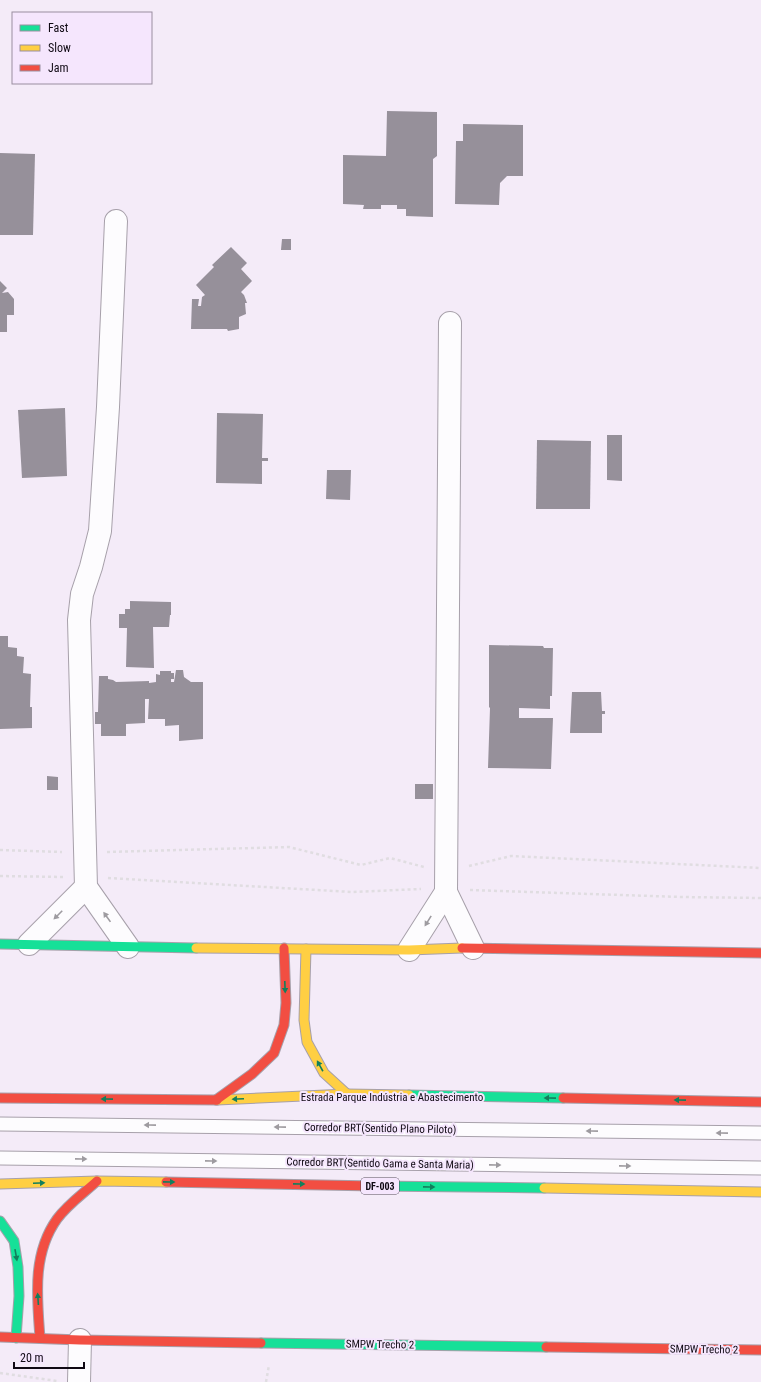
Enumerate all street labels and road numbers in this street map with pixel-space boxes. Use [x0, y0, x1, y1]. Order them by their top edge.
street label: Estrada Parque Indústria e Abastecimento [301, 1091, 484, 1104]
street label: Corredor BRT(Sentido Plano Piloto) [304, 1121, 456, 1136]
street label: Corredor BRT(Sentido Gama e Santa Maria) [286, 1155, 474, 1172]
road number: DF-003 [361, 1178, 399, 1194]
street label: SMPW Trecho 2 [346, 1337, 414, 1352]
street label: SMPW Trecho 2 [670, 1342, 738, 1357]

